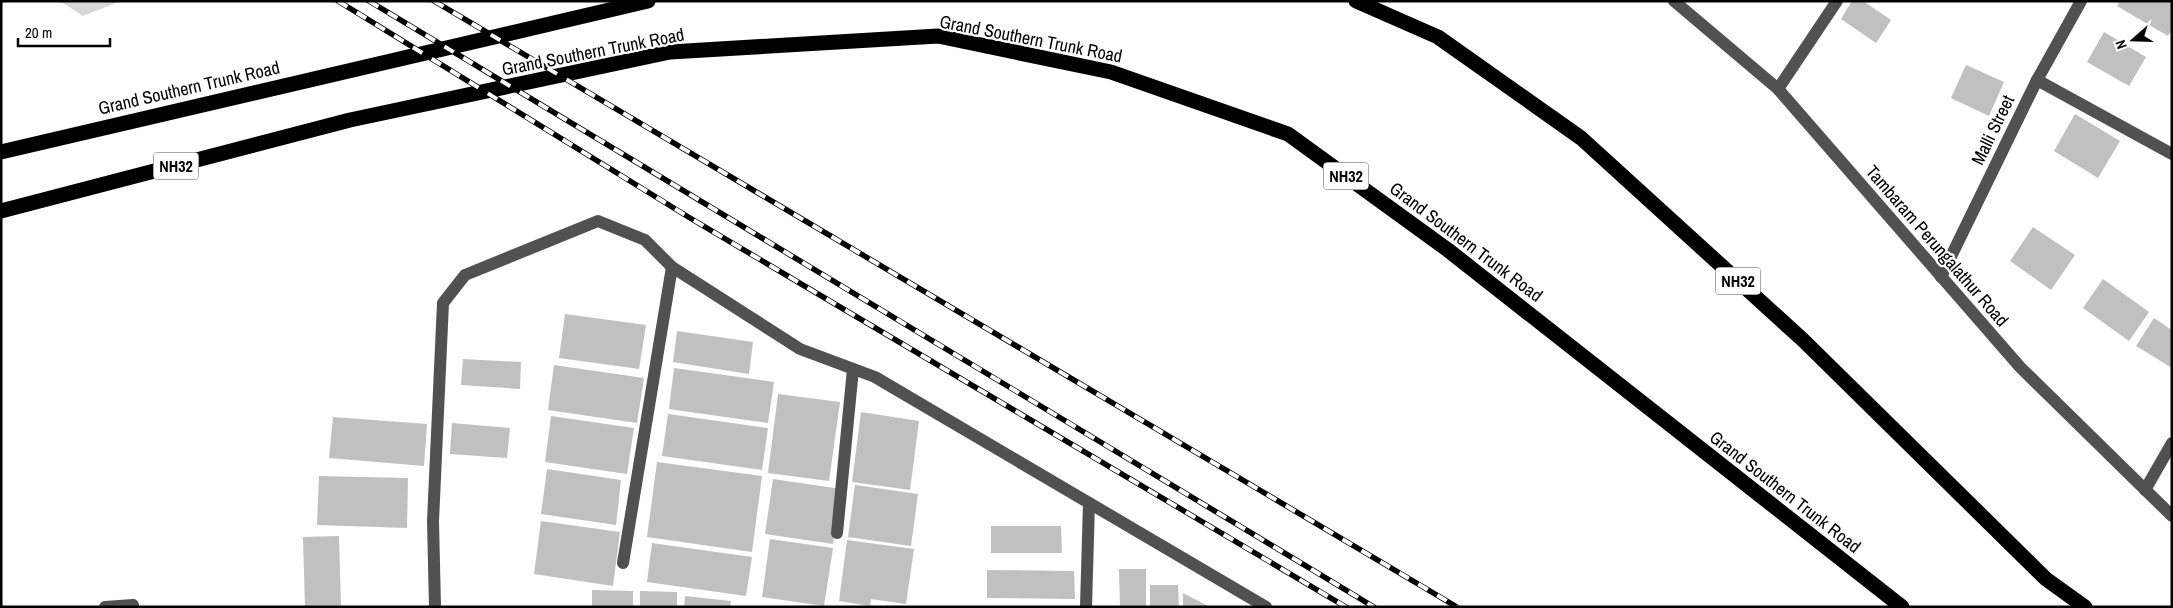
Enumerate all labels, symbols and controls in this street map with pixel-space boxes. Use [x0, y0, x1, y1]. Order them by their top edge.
street label: Grand Southern Trunk Road [938, 9, 1125, 68]
scale bar [18, 15, 110, 47]
north arrow [2108, 15, 2158, 65]
text: 20 m [25, 22, 52, 43]
street label: Grand Southern Trunk Road [499, 22, 686, 81]
text: N [2111, 37, 2131, 51]
street label: Grand Southern Trunk Road [96, 54, 282, 121]
street label: Malli Street [1965, 91, 2020, 169]
road number: NH32 [154, 153, 198, 180]
street label: Tambaram Perungalathur Road [1860, 160, 2014, 332]
road number: NH32 [1324, 162, 1368, 190]
street label: Grand Southern Trunk Road [1385, 176, 1548, 307]
road number: NH32 [1716, 268, 1760, 294]
street label: Grand Southern Trunk Road [1705, 425, 1866, 559]

